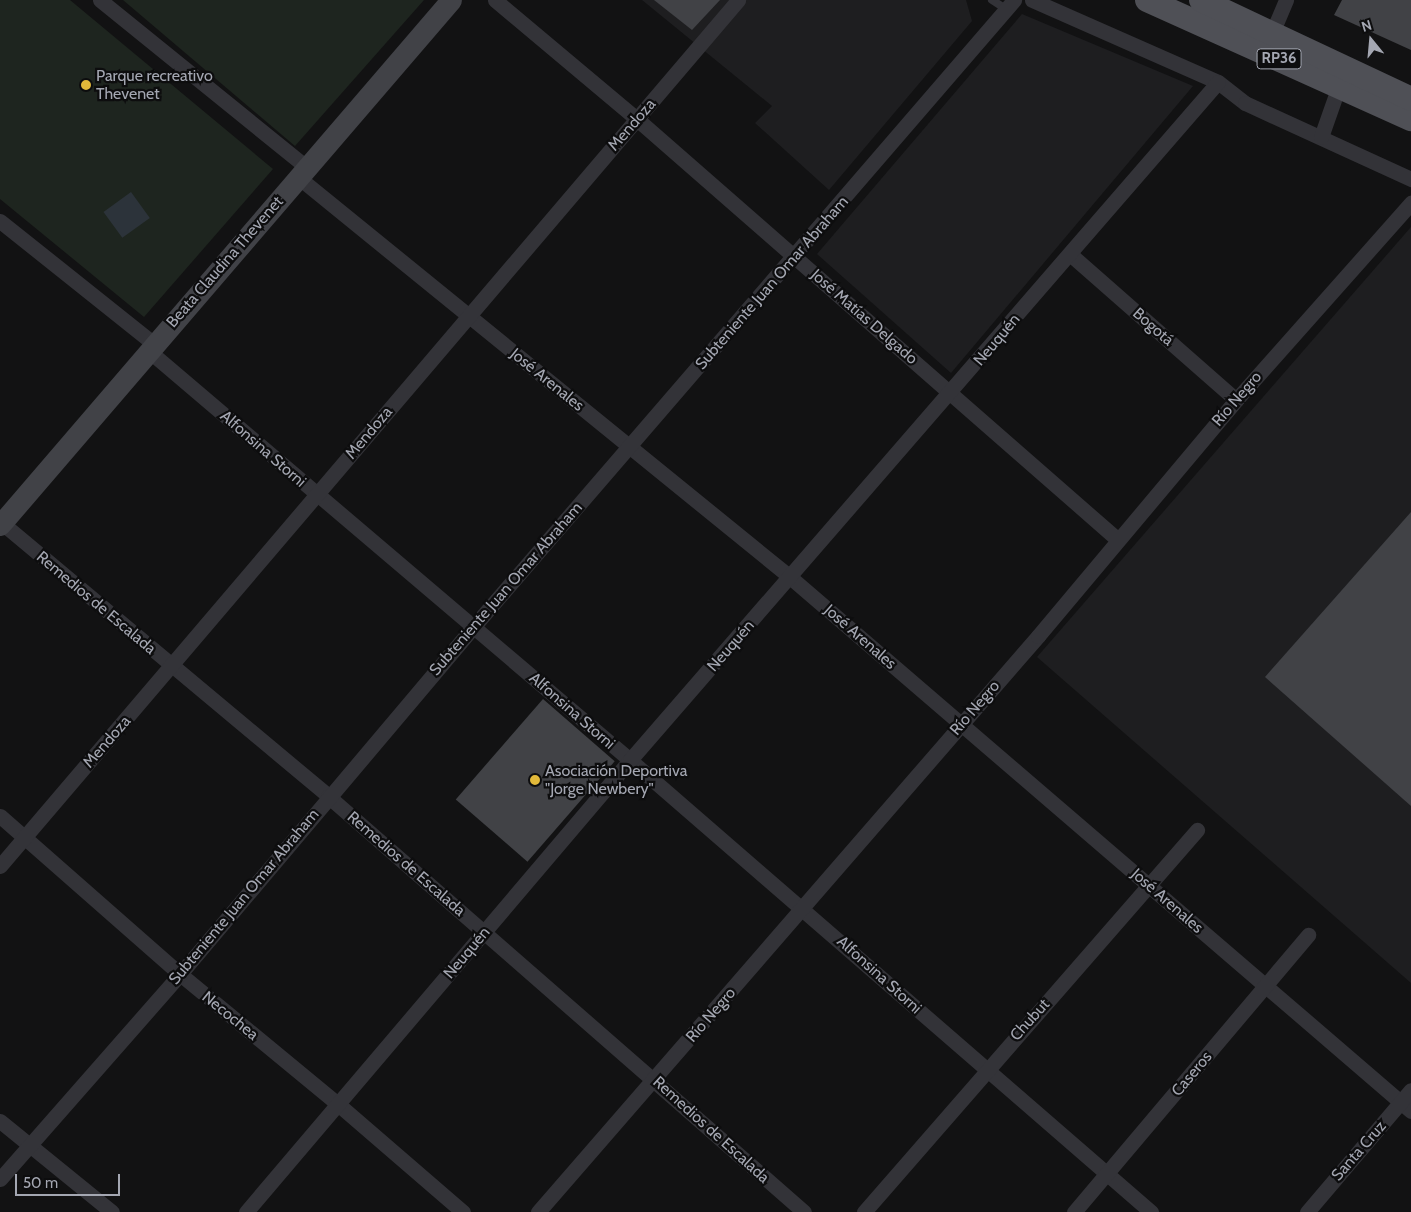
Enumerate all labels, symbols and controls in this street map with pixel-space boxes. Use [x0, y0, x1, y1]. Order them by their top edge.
north arrow [1346, 15, 1396, 65]
text: N [1359, 16, 1374, 36]
road number: RP36 [1256, 46, 1302, 72]
place label: Parque recreativo Thevenet [96, 66, 213, 104]
marker: Parque recreativo Thevenet [80, 79, 92, 91]
street label: Mendoza [604, 95, 660, 155]
street label: Beata Claudina Thevenet [163, 192, 287, 332]
street label: Subteniente Juan Omar Abraham [692, 192, 852, 374]
street label: José Matías Delgado [807, 265, 921, 369]
street label: Bogotá [1129, 304, 1177, 350]
street label: Neuquén [970, 310, 1024, 370]
street label: José Arenales [506, 345, 588, 415]
street label: Río Negro [1208, 368, 1266, 430]
street label: Mendoza [342, 403, 396, 463]
street label: Alfonsina Storni [216, 407, 310, 491]
street label: Subteniente Juan Omar Abraham [426, 498, 586, 680]
street label: Remedios de Escalada [32, 547, 160, 659]
street label: José Arenales [820, 601, 900, 673]
street label: Neuquén [703, 616, 759, 676]
street label: Alfonsina Storni [525, 669, 619, 753]
street label: Río Negro [946, 677, 1004, 739]
street label: Mendoza [79, 712, 135, 772]
place label: Asociación Deportiva "Jorge Newbery" [545, 761, 687, 799]
marker: Asociación Deportiva "Jorge Newbery" [529, 774, 541, 786]
street label: Subteniente Juan Omar Abraham [165, 805, 323, 989]
street label: Remedios de Escalada [343, 808, 469, 920]
street label: José Arenales [1127, 865, 1207, 937]
street label: Neuquén [440, 923, 494, 983]
street label: Alfonsina Storni [833, 932, 925, 1018]
street label: Río Negro [682, 984, 740, 1046]
street label: Necochea [198, 987, 262, 1045]
street label: Chubut [1006, 995, 1054, 1045]
street label: Caseros [1168, 1048, 1216, 1100]
street label: Remedios de Escalada [649, 1073, 773, 1187]
street label: Santa Cruz [1328, 1117, 1390, 1185]
scale bar [18, 1164, 122, 1196]
text: 50 m [23, 1174, 58, 1192]

